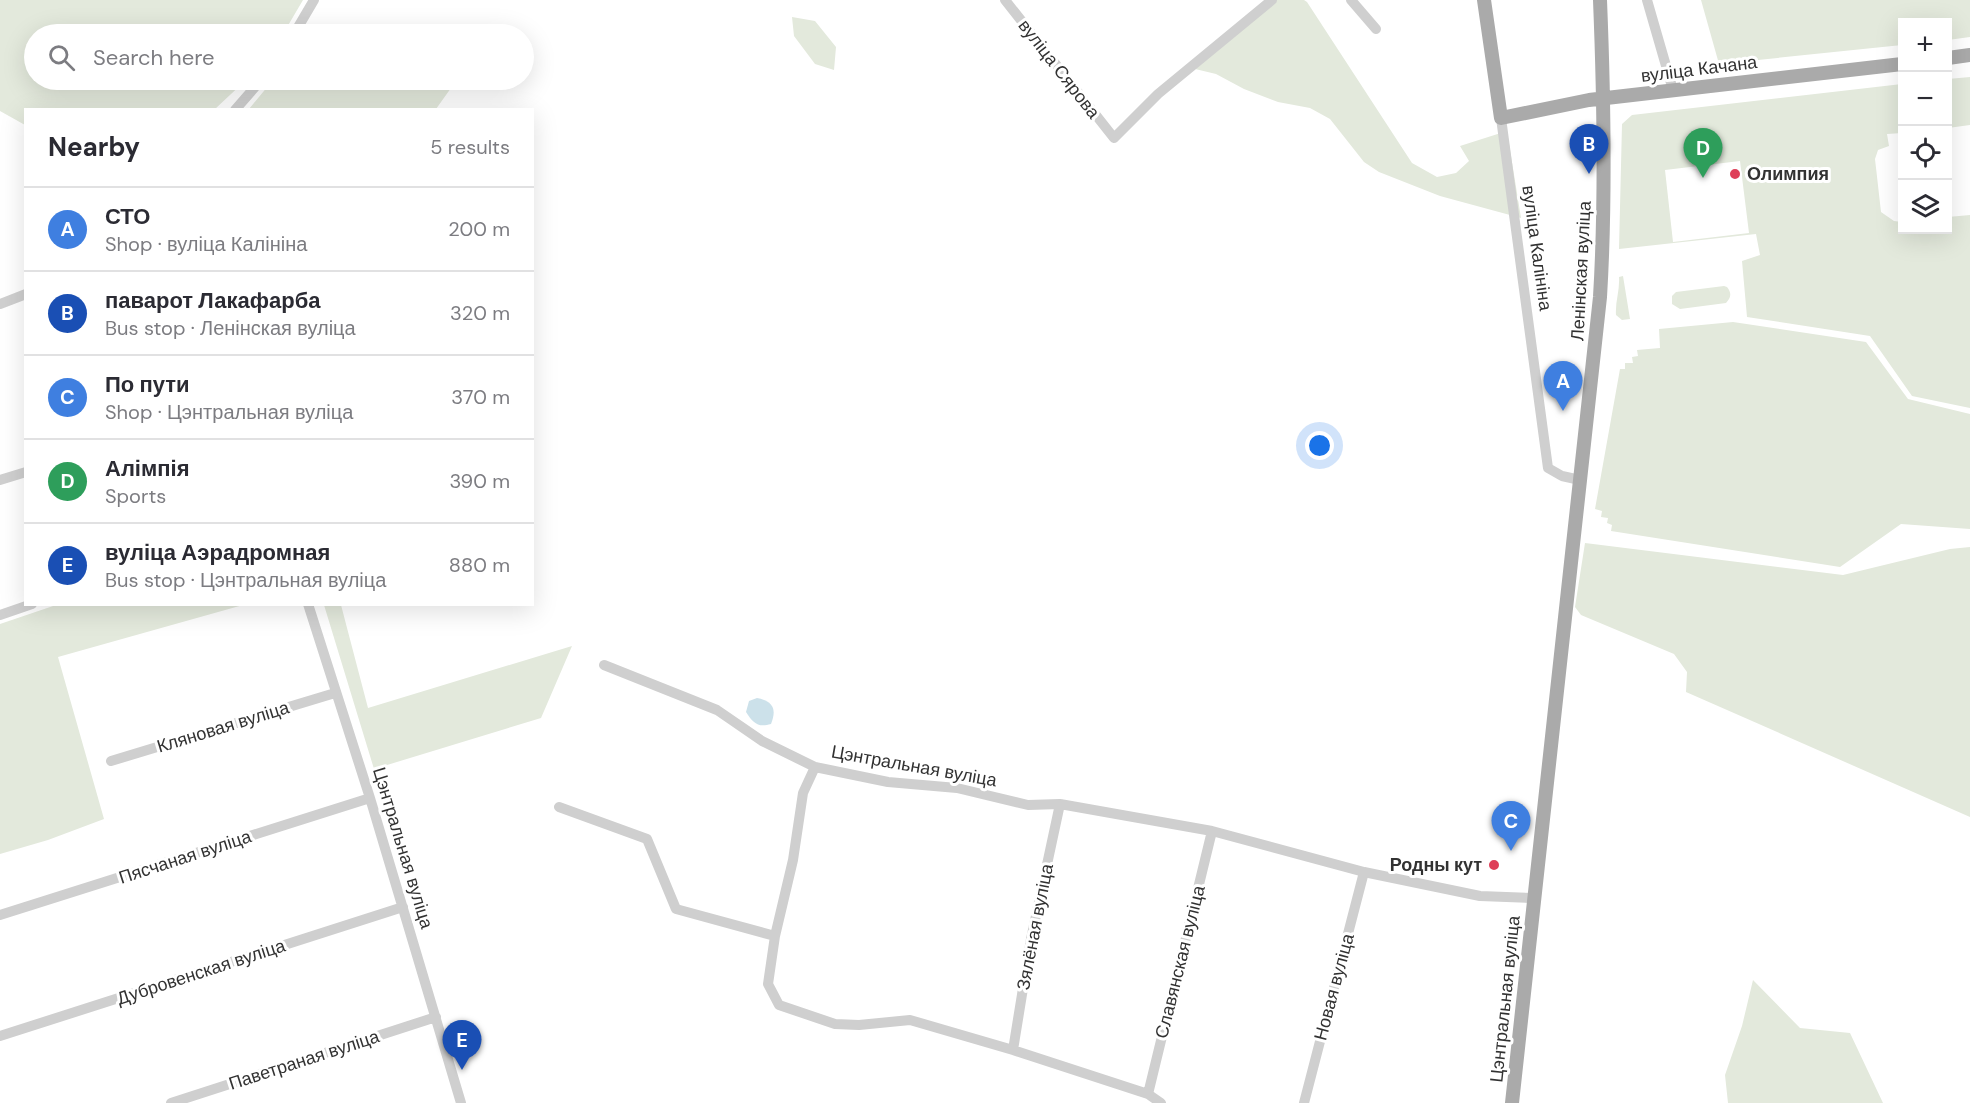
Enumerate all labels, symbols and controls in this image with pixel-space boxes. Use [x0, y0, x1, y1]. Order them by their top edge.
street label: вуліца Сярова [1013, 15, 1106, 124]
map controls [1898, 18, 1952, 234]
button: + [1898, 18, 1952, 72]
search box [24, 24, 534, 90]
icon: search [45, 41, 78, 74]
text: Search here [93, 43, 214, 72]
street label: вуліца Качана [1640, 50, 1759, 88]
button: − [1898, 72, 1952, 126]
pin: B [1570, 124, 1608, 174]
button: locate [1898, 126, 1952, 180]
pin: D [1684, 128, 1722, 178]
text: Nearby [48, 130, 140, 164]
text: 5 results [430, 134, 510, 160]
place label: Олимпия [1747, 162, 1829, 186]
marker: Олимпия [1728, 167, 1742, 181]
button: layers [1898, 180, 1952, 234]
street label: вуліца Калініна [1516, 184, 1558, 313]
street label: Ленінская вуліца [1565, 199, 1597, 342]
text: СТО [105, 202, 150, 231]
text: A [60, 216, 75, 242]
text: 200 m [448, 216, 510, 242]
text: Shop · вуліца Калініна [105, 231, 307, 257]
text: паварот Лакафарба [105, 286, 320, 315]
text: B [61, 300, 74, 326]
text: 320 m [450, 300, 510, 326]
text: Bus stop · Ленінская вуліца [105, 315, 356, 341]
pin: A [1544, 362, 1582, 411]
text: По пути [105, 370, 190, 399]
text: C [60, 384, 75, 410]
text: 370 m [451, 384, 510, 410]
text: Shop · Цэнтральная вуліца [105, 399, 353, 425]
your location [1305, 431, 1334, 460]
text: Алімпія [105, 454, 190, 483]
text: D [60, 468, 75, 494]
text: 390 m [449, 468, 510, 494]
text: Sports [105, 483, 166, 509]
text: вуліца Аэрадромная [105, 538, 330, 567]
text: E [62, 552, 73, 578]
text: 880 m [449, 552, 510, 578]
text: Bus stop · Цэнтральная вуліца [105, 567, 386, 593]
street label: Кляновая вуліца [154, 695, 293, 759]
street label: Цэнтральная вуліца [829, 740, 1000, 793]
street label: Цэнтральная вуліца [367, 764, 439, 933]
pin: C [1492, 802, 1530, 851]
street label: Пясчаная вуліца [116, 824, 255, 890]
place label: Родны кут [1390, 853, 1482, 877]
marker: Родны кут [1487, 858, 1501, 872]
street label: Зялёная вуліца [1011, 861, 1059, 992]
street label: Славянская вуліца [1149, 882, 1211, 1041]
street label: Цэнтральная вуліца [1484, 913, 1526, 1084]
street label: Новая вуліца [1308, 930, 1360, 1043]
street label: Дубровенская вуліца [114, 933, 289, 1011]
pin: E [442, 1020, 482, 1070]
street label: Паветраная вуліца [226, 1024, 383, 1096]

